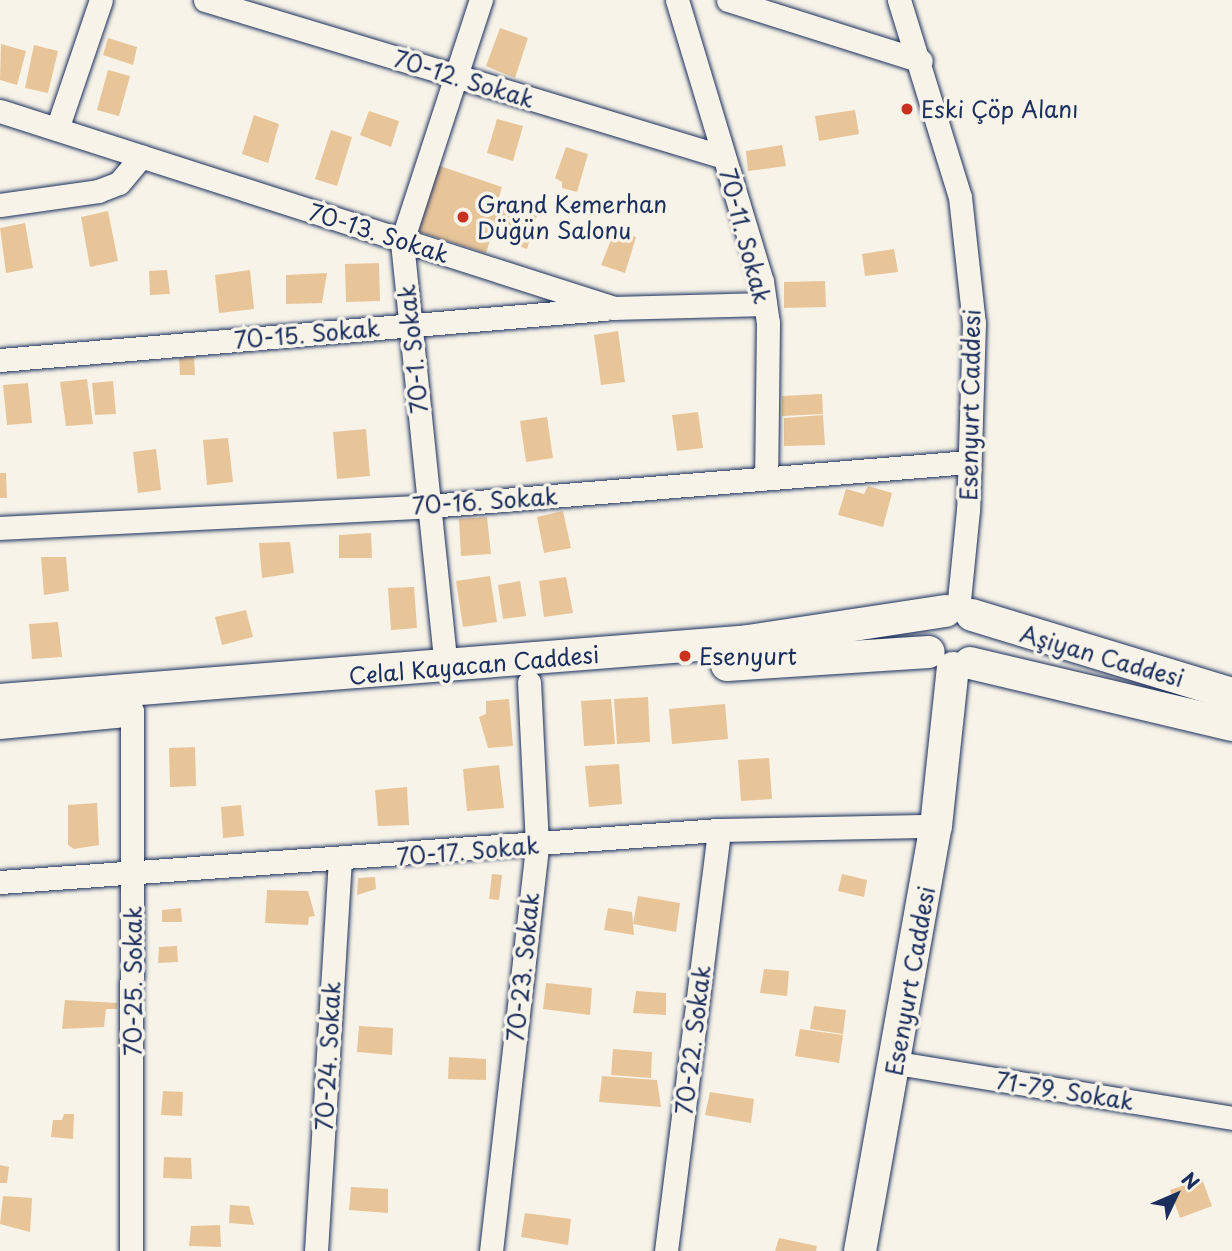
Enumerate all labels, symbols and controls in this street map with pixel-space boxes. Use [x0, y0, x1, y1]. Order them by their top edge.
street label: 70-12. Sokak [389, 44, 539, 114]
place label: Eski Çöp Alanı [921, 95, 1081, 123]
marker: Eski Çöp Alanı [899, 101, 915, 117]
street label: 70-11. Sokak [713, 164, 777, 308]
place label: Grand Kemerhan Düğün Salonu [477, 190, 668, 244]
street label: 70-13. Sokak [304, 197, 454, 269]
marker: Grand Kemerhan Düğün Salonu [455, 209, 471, 225]
street label: 70-1. Sokak [392, 281, 434, 417]
street label: Esenyurt Caddesi [955, 309, 985, 501]
street label: 70-15. Sokak [232, 314, 382, 354]
street label: 70-16. Sokak [410, 482, 560, 520]
street label: Aşiyan Caddesi [1017, 619, 1187, 693]
street label: Celal Kayacan Caddesi [347, 640, 601, 690]
place label: Esenyurt [699, 642, 797, 670]
marker: Esenyurt [677, 648, 693, 664]
street label: 70-17. Sokak [394, 831, 542, 871]
street label: Esenyurt Caddesi [880, 884, 940, 1078]
street label: 70-23. Sokak [501, 889, 545, 1045]
street label: 70-25. Sokak [119, 905, 147, 1057]
street label: 70-22. Sokak [670, 962, 716, 1118]
street label: 70-24. Sokak [310, 979, 346, 1133]
street label: 71-79. Sokak [994, 1066, 1136, 1116]
north arrow [1141, 1160, 1211, 1230]
text: N [1176, 1165, 1206, 1196]

